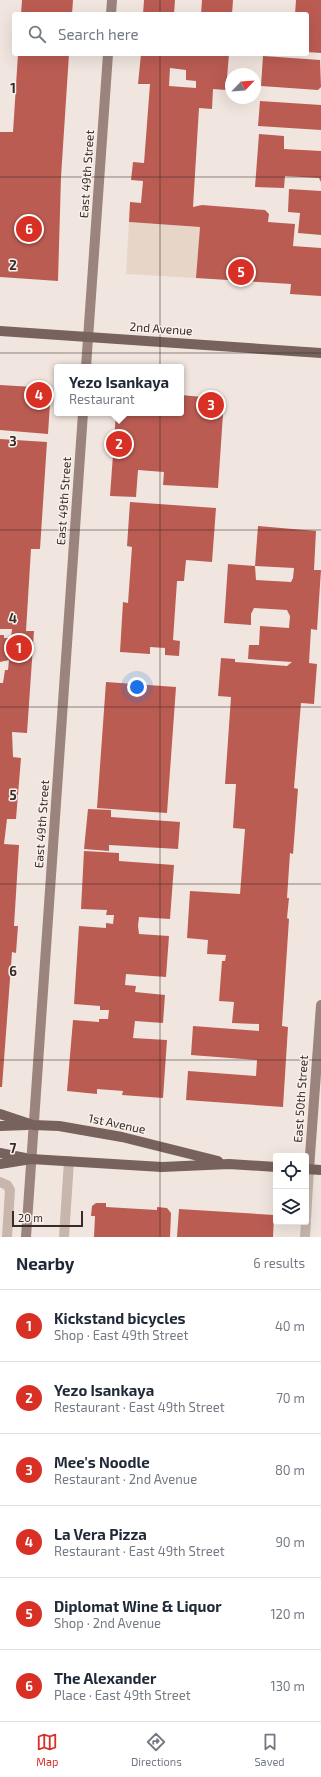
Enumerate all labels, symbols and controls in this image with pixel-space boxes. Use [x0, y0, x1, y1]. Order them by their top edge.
search box [12, 12, 309, 56]
icon: search [26, 23, 48, 45]
text: Search here [58, 25, 139, 43]
north arrow [225, 68, 261, 104]
text: 1 [10, 80, 16, 96]
street label: East 49th Street [76, 129, 96, 219]
pin: 6 [16, 214, 42, 244]
text: 2 [9, 257, 17, 273]
pin: 5 [228, 257, 254, 287]
street label: 2nd Avenue [129, 319, 193, 337]
popup [54, 364, 184, 416]
text: Yezo Isankaya [69, 373, 169, 391]
pin: 4 [26, 380, 52, 410]
pin: 3 [198, 390, 224, 420]
text: Restaurant [69, 391, 135, 407]
pin: 2 [106, 429, 132, 459]
text: 3 [9, 433, 17, 449]
street label: East 49th Street [53, 456, 73, 546]
text: 4 [9, 610, 17, 626]
pin: 1 [6, 633, 32, 663]
your location [127, 677, 147, 697]
street label: East 49th Street [31, 779, 51, 869]
text: 5 [9, 787, 17, 803]
text: 6 [9, 963, 17, 979]
street label: East 50th Street [290, 1054, 310, 1143]
street label: 1st Avenue [87, 1110, 147, 1136]
text: 7 [10, 1140, 17, 1156]
map controls [273, 1153, 309, 1225]
button: locate [273, 1153, 309, 1189]
button: layers [273, 1189, 309, 1225]
scale bar [12, 1209, 83, 1228]
text: 20 m [18, 1211, 43, 1224]
text: Nearby [16, 1253, 74, 1273]
text: 6 results [253, 1255, 305, 1271]
text: Kickstand bicycles [54, 1309, 186, 1327]
text: 1 [26, 1318, 32, 1334]
text: 40 m [275, 1318, 305, 1334]
text: Shop · East 49th Street [54, 1327, 188, 1343]
text: Yezo Isankaya [54, 1381, 154, 1399]
text: 2 [25, 1390, 33, 1406]
text: 70 m [276, 1390, 305, 1406]
text: Restaurant · East 49th Street [54, 1399, 225, 1415]
text: Mee's Noodle [54, 1453, 150, 1471]
text: 3 [25, 1462, 33, 1478]
text: 80 m [275, 1462, 305, 1478]
text: Restaurant · 2nd Avenue [54, 1471, 197, 1487]
text: La Vera Pizza [54, 1525, 147, 1543]
text: 4 [25, 1534, 33, 1550]
text: 90 m [275, 1534, 305, 1550]
text: Restaurant · East 49th Street [54, 1543, 225, 1559]
text: Diplomat Wine & Liquor [54, 1597, 222, 1615]
text: 5 [25, 1606, 33, 1622]
text: 120 m [270, 1606, 305, 1622]
text: Shop · 2nd Avenue [54, 1615, 161, 1631]
text: The Alexander [54, 1669, 156, 1687]
text: 6 [25, 1678, 33, 1694]
text: 130 m [270, 1678, 305, 1694]
text: Place · East 49th Street [54, 1687, 191, 1703]
tab: Map [36, 1731, 58, 1768]
tab: Directions [131, 1731, 182, 1768]
tab: Saved [254, 1731, 285, 1768]

